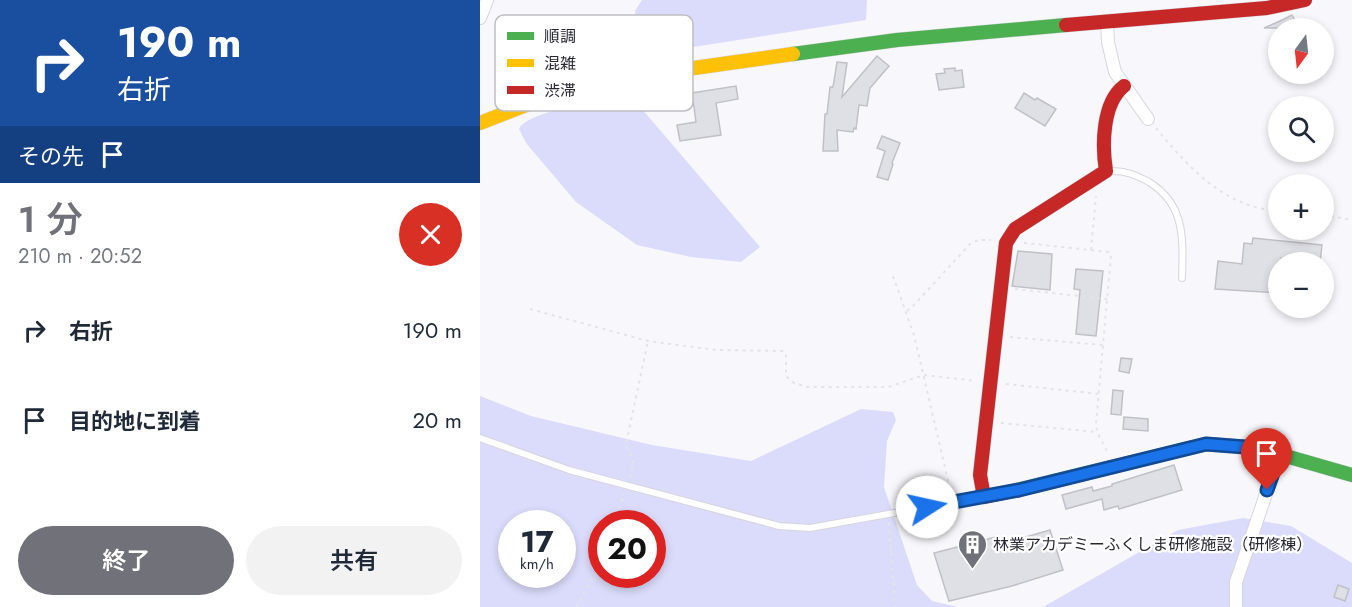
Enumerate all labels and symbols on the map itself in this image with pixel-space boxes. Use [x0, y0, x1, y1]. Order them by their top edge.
legend [495, 15, 693, 111]
north arrow [1268, 18, 1334, 84]
text: 順調 [544, 25, 576, 48]
text: 混雑 [544, 52, 576, 75]
text: 渋滞 [544, 79, 576, 102]
pin [1241, 428, 1292, 490]
position arrow [895, 475, 959, 539]
speed limit sign: 20 [588, 510, 666, 588]
building icon: 林業アカデミーふくしま研修施設（研修棟） [956, 528, 988, 570]
place label: 林業アカデミーふくしま研修施設（研修棟） [993, 533, 1312, 556]

